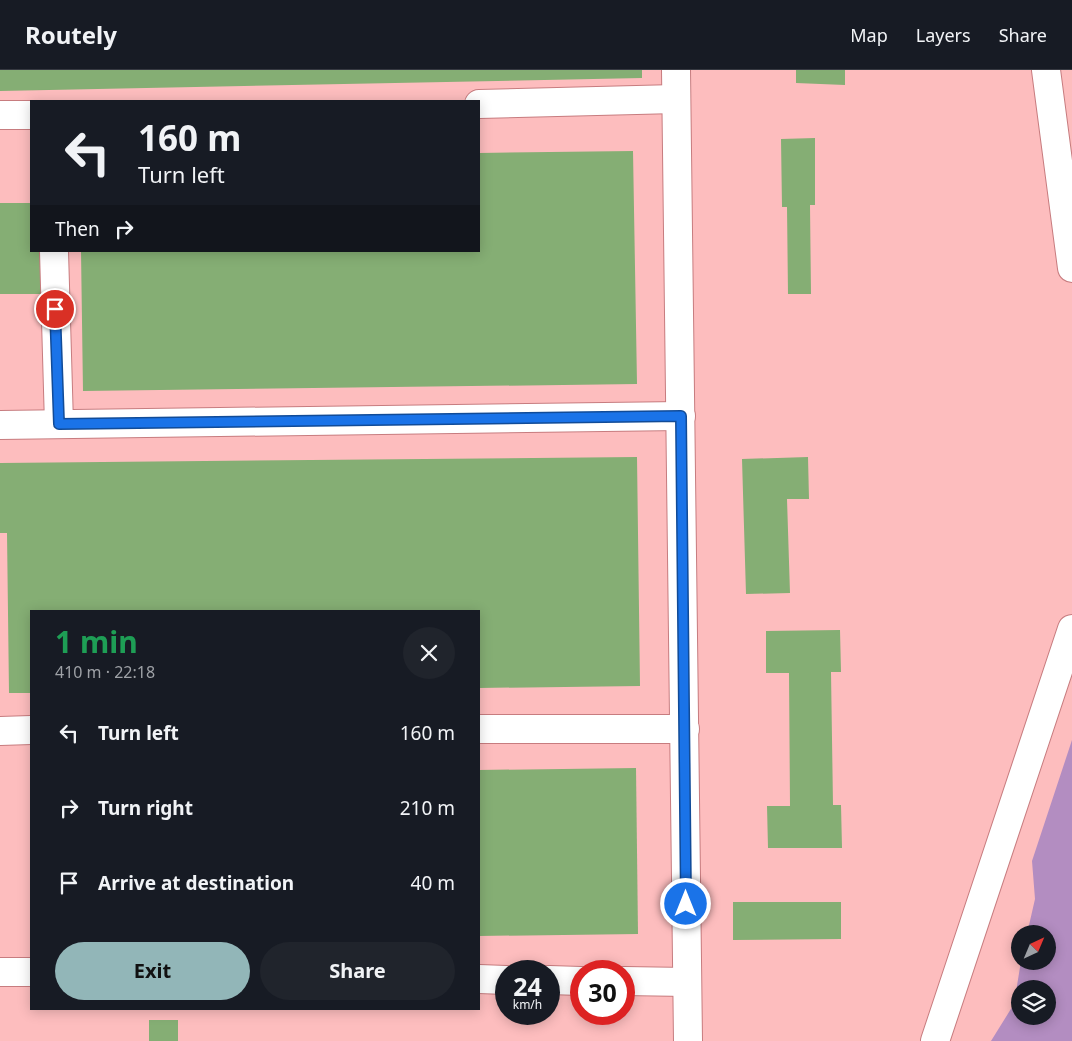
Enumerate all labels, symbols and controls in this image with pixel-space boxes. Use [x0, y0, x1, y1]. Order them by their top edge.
text: Routely [25, 18, 117, 51]
text: Map [850, 23, 888, 47]
text: Layers [916, 23, 971, 47]
text: Share [999, 23, 1047, 47]
text: 160 m [138, 114, 241, 161]
icon: left [55, 120, 120, 185]
text: Turn left [138, 159, 225, 189]
icon: right [110, 215, 138, 243]
text: Then [55, 216, 100, 242]
pin [34, 288, 76, 330]
icon: arrive [41, 295, 69, 323]
text: 1 min [55, 621, 138, 662]
button: close [403, 627, 455, 679]
text: 410 m · 22:18 [55, 661, 155, 683]
icon: left [55, 719, 83, 747]
text: Turn left [98, 720, 179, 746]
text: 160 m [400, 720, 455, 746]
icon: right [55, 794, 83, 822]
text: Turn right [98, 795, 193, 821]
text: 210 m [400, 795, 455, 821]
icon: arrive [55, 869, 83, 897]
text: Arrive at destination [98, 870, 294, 896]
text: 40 m [411, 870, 455, 896]
position arrow [659, 877, 711, 929]
north arrow [1011, 925, 1056, 970]
map controls [1011, 925, 1056, 1025]
button: Exit [55, 942, 250, 1000]
button: Share [260, 942, 455, 1000]
speed limit sign: 30 [570, 960, 635, 1025]
text: 24 [513, 969, 542, 1003]
button: layers [1011, 980, 1056, 1025]
text: km/h [513, 996, 542, 1013]

